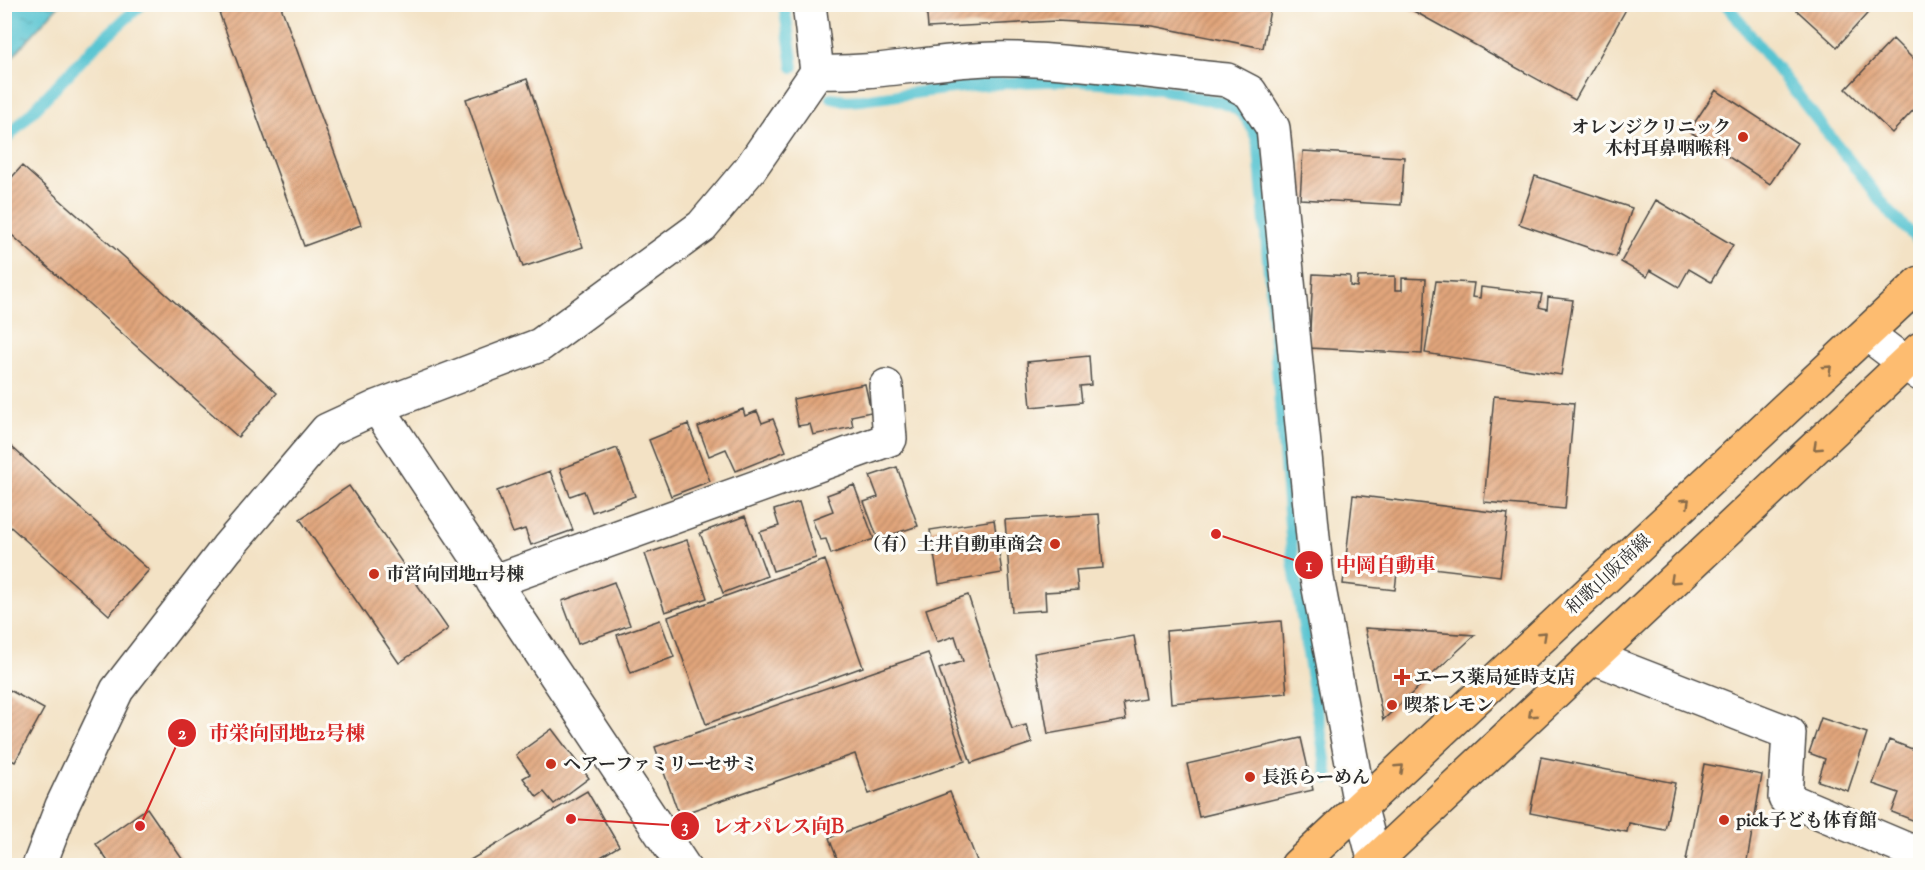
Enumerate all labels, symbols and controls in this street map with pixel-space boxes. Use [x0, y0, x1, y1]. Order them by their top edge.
place label: オレンジクリニック 木村耳鼻咽喉科 [1571, 116, 1731, 163]
marker: オレンジクリニック 木村耳鼻咽喉科 [1736, 130, 1750, 144]
one-way arrow [1822, 365, 1832, 376]
one-way arrow [1813, 440, 1823, 451]
one-way arrow [1679, 498, 1689, 509]
street label: 和歌山阪南線 [1561, 529, 1658, 622]
place label: （有）土井自動車商会 [863, 533, 1043, 559]
marker: （有）土井自動車商会 [1048, 537, 1062, 551]
callout: 中岡自動車 [1294, 546, 1448, 584]
text: 中岡自動車 [1336, 553, 1436, 582]
text: 1 [1306, 554, 1313, 580]
place label: 市営向団地11号棟 [386, 563, 524, 589]
marker: 市営向団地11号棟 [367, 567, 381, 581]
one-way arrow [1671, 573, 1681, 584]
one-way arrow [1536, 631, 1547, 642]
place label: エース薬局延時支店 [1414, 666, 1575, 692]
marker: エース薬局延時支店 [1395, 670, 1409, 684]
place label: 喫茶レモン [1404, 694, 1494, 720]
marker: 喫茶レモン [1385, 698, 1399, 712]
one-way arrow [1529, 707, 1539, 718]
callout: 市栄向団地12号棟 [167, 714, 378, 752]
text: 市栄向団地12号棟 [209, 721, 365, 750]
text: 2 [178, 722, 187, 748]
place label: ヘアーファミリーセサミ [563, 753, 758, 779]
marker: ヘアーファミリーセサミ [544, 757, 558, 771]
one-way arrow [1394, 764, 1404, 775]
place label: 長浜らーめん [1262, 766, 1370, 792]
marker: 長浜らーめん [1243, 770, 1257, 784]
callout: レオパレス向B [670, 807, 856, 845]
place label: pick子ども体育館 [1736, 809, 1877, 835]
marker: pick子ども体育館 [1717, 813, 1731, 827]
text: レオパレス向B [712, 814, 844, 843]
text: 3 [681, 815, 689, 841]

